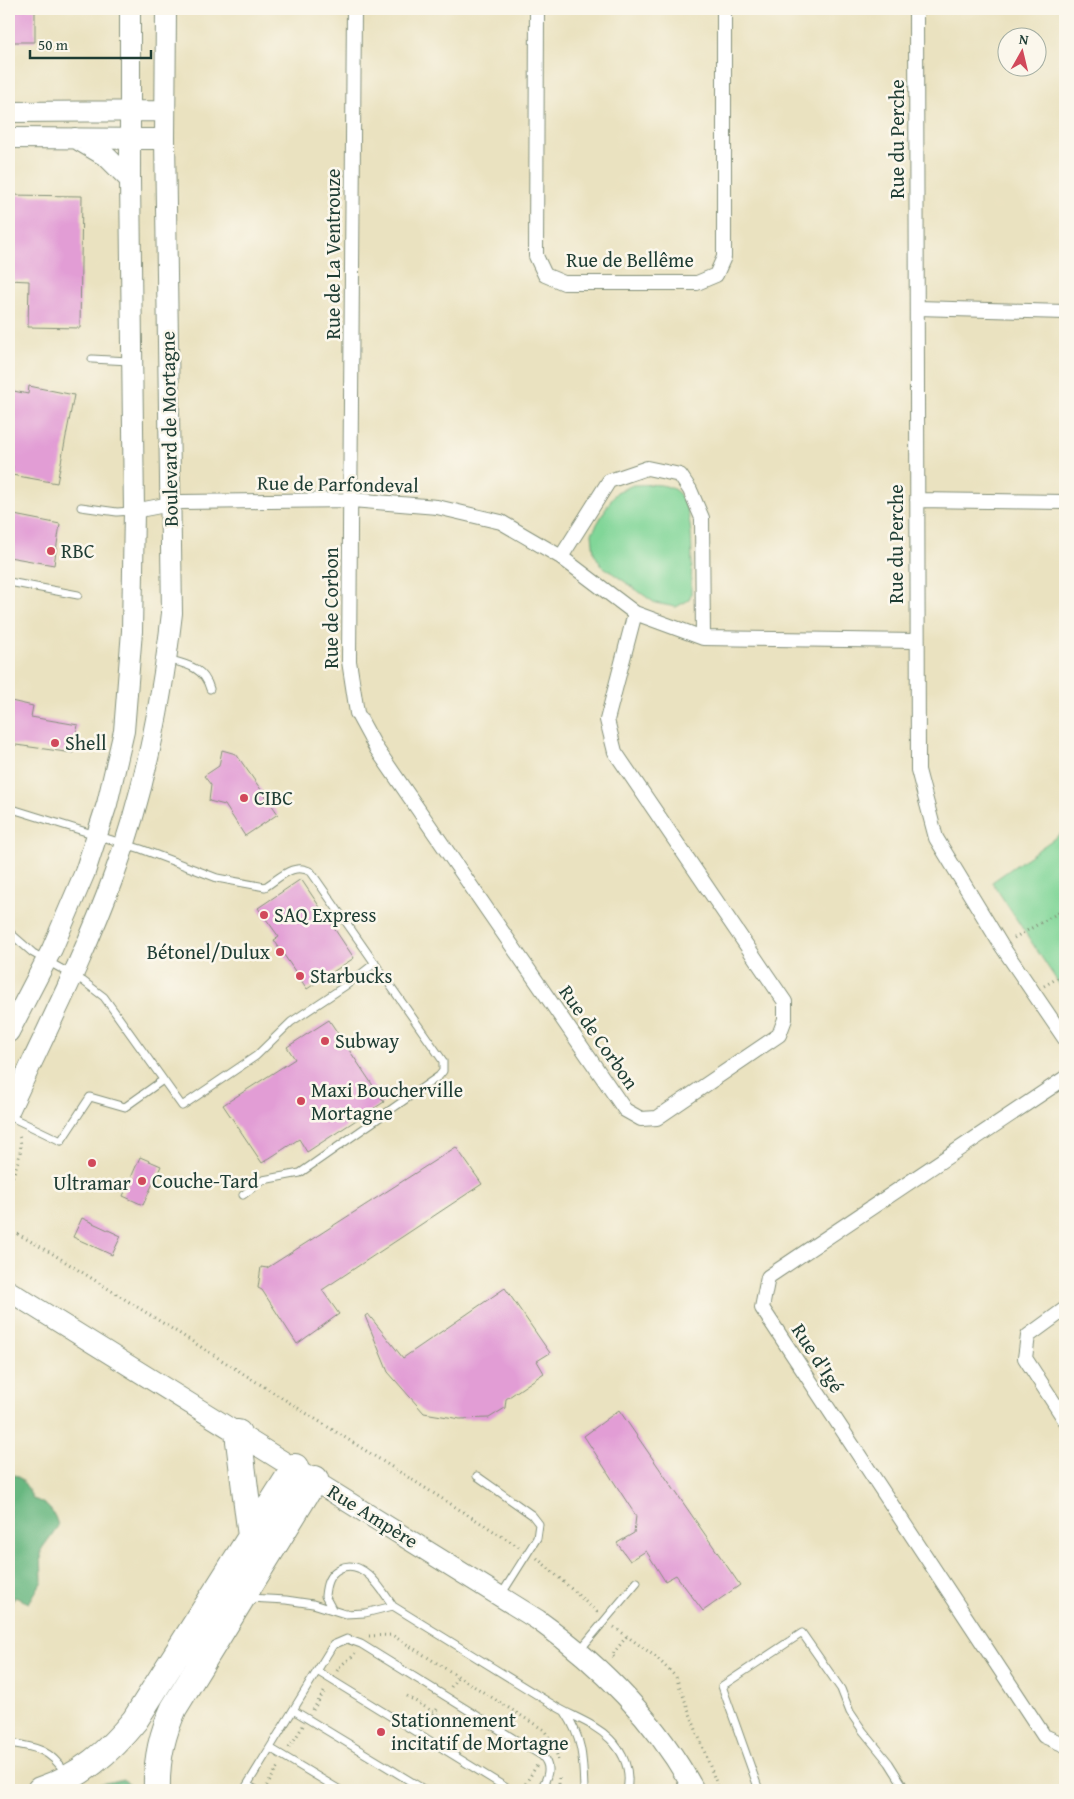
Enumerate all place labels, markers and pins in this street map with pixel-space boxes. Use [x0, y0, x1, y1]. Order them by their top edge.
place label: RBC [61, 536, 95, 565]
marker: RBC [45, 545, 57, 557]
place label: Shell [65, 728, 107, 757]
marker: Shell [49, 737, 61, 749]
place label: CIBC [254, 783, 293, 812]
marker: CIBC [238, 792, 250, 804]
place label: SAQ Express [274, 900, 377, 929]
marker: SAQ Express [258, 909, 270, 921]
place label: Bétonel/Dulux [147, 937, 271, 966]
marker: Bétonel/Dulux [274, 946, 286, 958]
place label: Starbucks [310, 961, 392, 990]
marker: Starbucks [294, 970, 306, 982]
place label: Subway [335, 1026, 399, 1055]
marker: Subway [319, 1035, 331, 1047]
place label: Maxi Boucherville Mortagne [311, 1075, 463, 1127]
marker: Maxi Boucherville Mortagne [295, 1095, 307, 1107]
marker: Ultramar [86, 1157, 98, 1169]
place label: Couche-Tard [152, 1166, 259, 1195]
place label: Ultramar [53, 1168, 131, 1197]
marker: Couche-Tard [136, 1175, 148, 1187]
place label: Stationnement incitatif de Mortagne [391, 1705, 569, 1757]
marker: Stationnement incitatif de Mortagne [375, 1726, 387, 1738]

